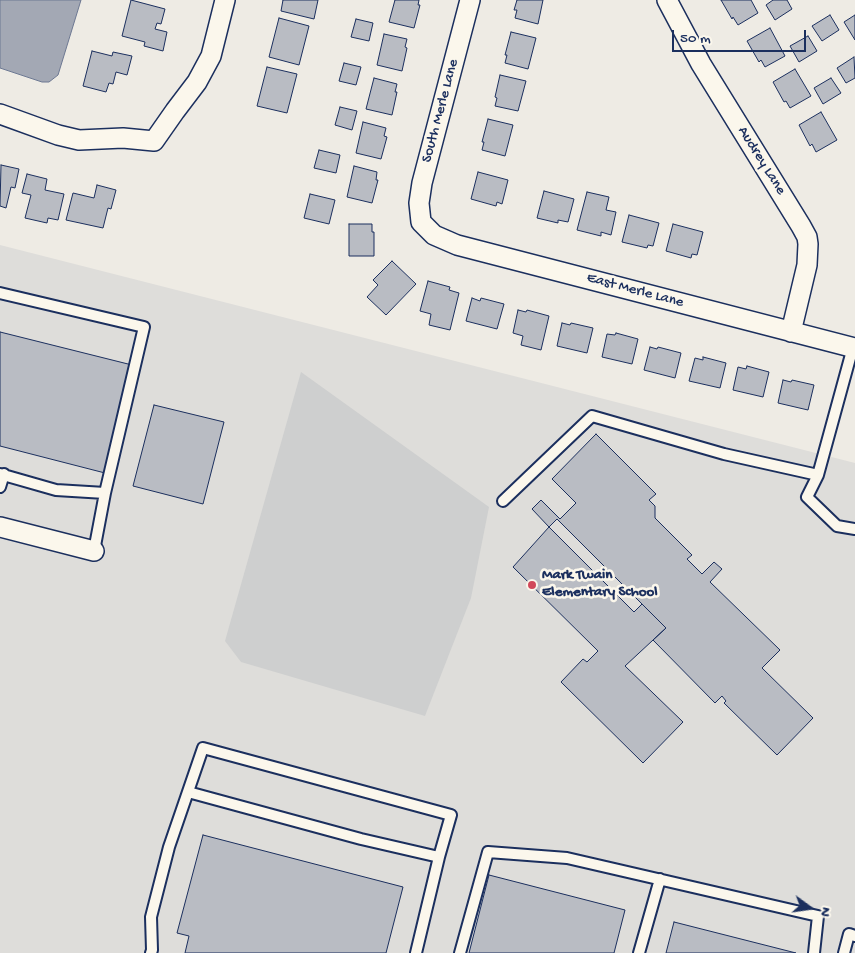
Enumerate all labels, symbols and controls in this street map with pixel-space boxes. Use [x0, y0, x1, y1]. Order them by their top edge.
scale bar [675, 20, 809, 52]
text: 50 m [680, 30, 711, 48]
street label: South Merle Lane [419, 57, 463, 165]
street label: Audrey Lane [733, 123, 789, 199]
street label: East Merle Lane [585, 269, 685, 313]
place label: Mark Twain Elementary School [542, 567, 658, 602]
marker: Mark Twain Elementary School [526, 579, 538, 591]
north arrow [785, 883, 835, 933]
text: N [816, 905, 834, 918]

